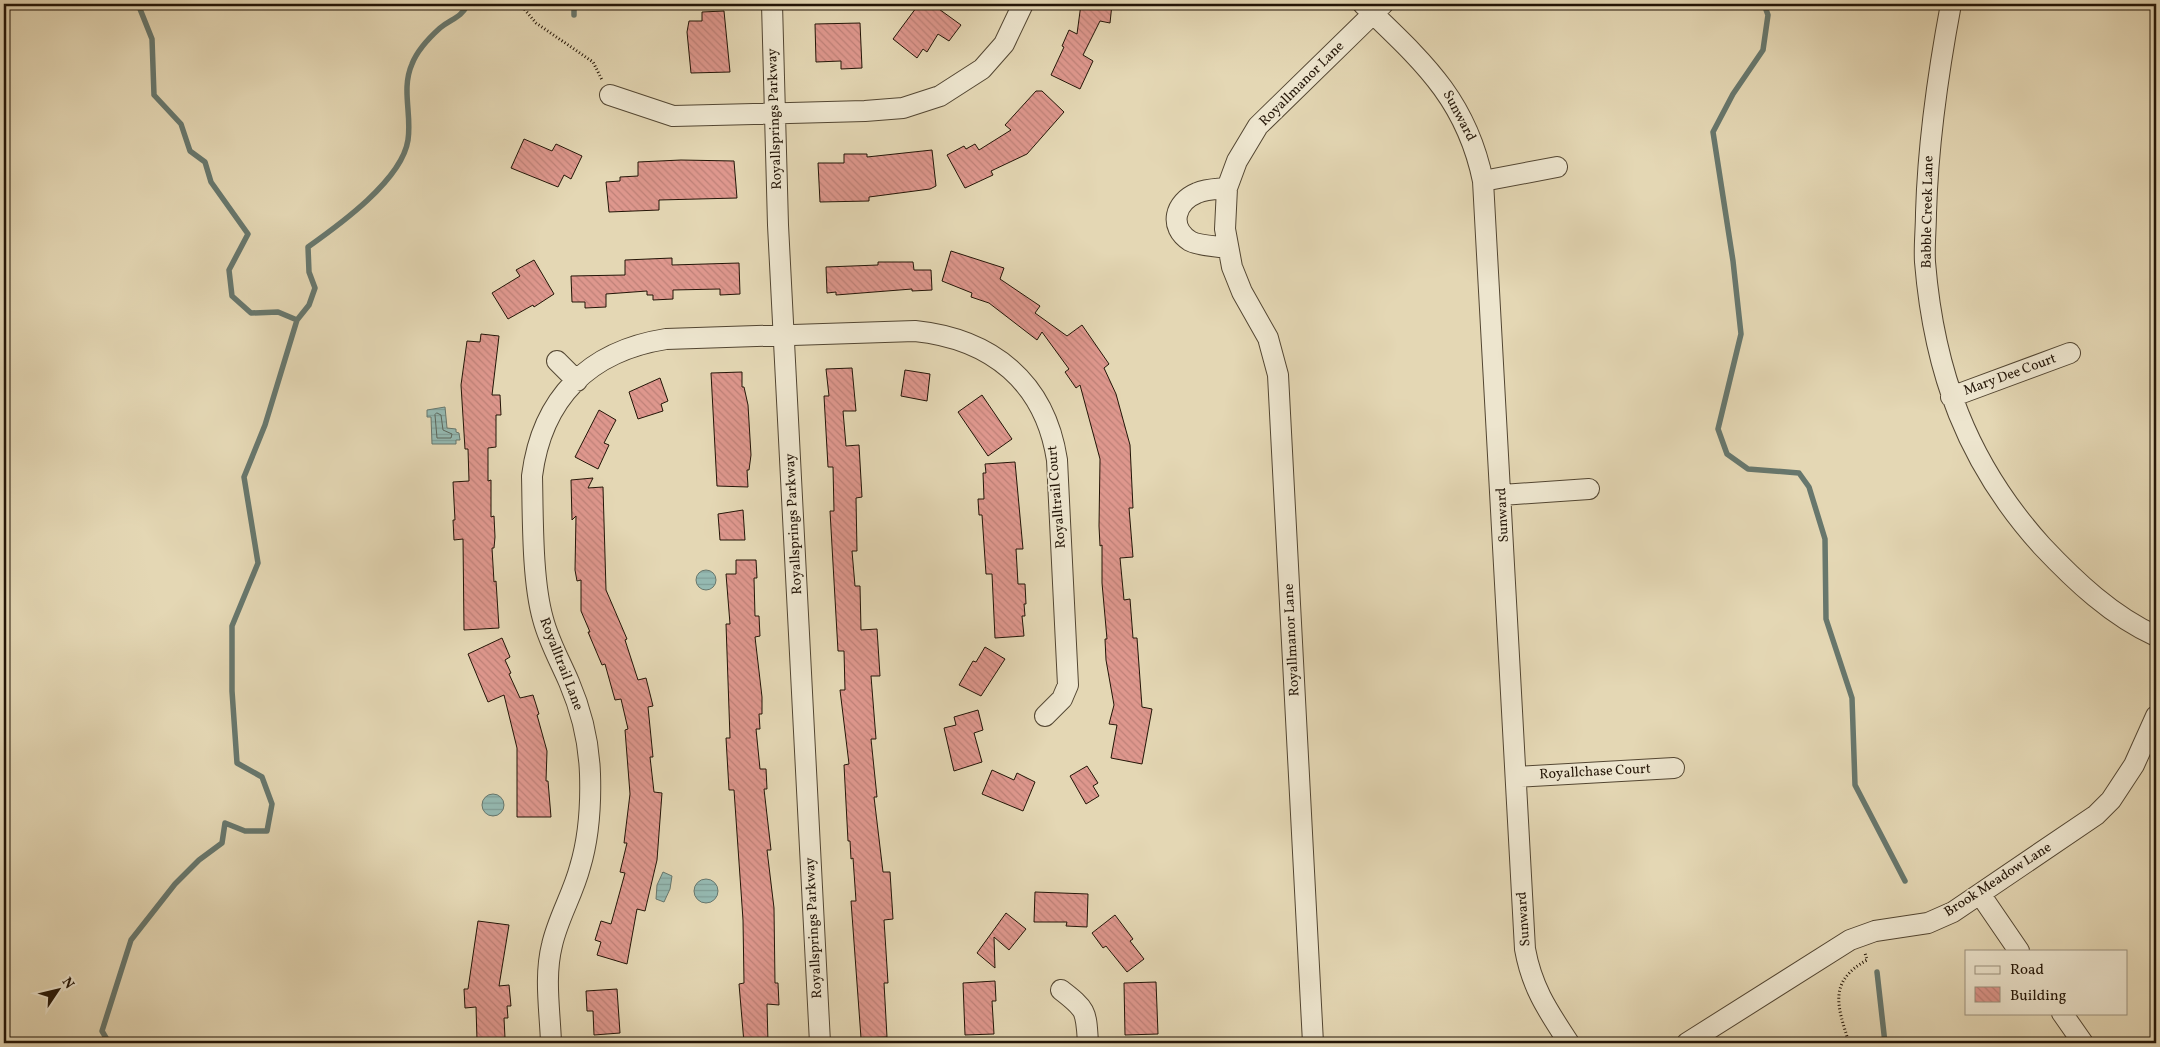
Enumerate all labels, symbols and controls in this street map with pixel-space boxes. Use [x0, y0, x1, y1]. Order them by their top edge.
street label: Royallmanor Lane [1255, 37, 1349, 131]
street label: Royallsprings Parkway [763, 48, 787, 190]
street label: Sunward [1438, 87, 1480, 145]
street label: Babble Creek Lane [1918, 155, 1938, 269]
street label: Mary Dee Court [1961, 349, 2059, 401]
street label: Royalltrail Court [1043, 444, 1071, 550]
street label: Royallsprings Parkway [781, 452, 807, 595]
street label: Sunward [1492, 487, 1514, 543]
street label: Royallmanor Lane [1280, 583, 1304, 697]
street label: Royalltrail Lane [535, 615, 588, 714]
street label: Royallchase Court [1539, 760, 1651, 784]
street label: Brook Meadow Lane [1941, 838, 2056, 922]
street label: Royallsprings Parkway [801, 856, 827, 999]
street label: Sunward [1513, 891, 1535, 947]
legend [1965, 950, 2128, 1014]
text: Road [2010, 960, 2044, 981]
north arrow [32, 964, 82, 1014]
text: N [57, 974, 78, 993]
text: Building [2010, 986, 2067, 1007]

